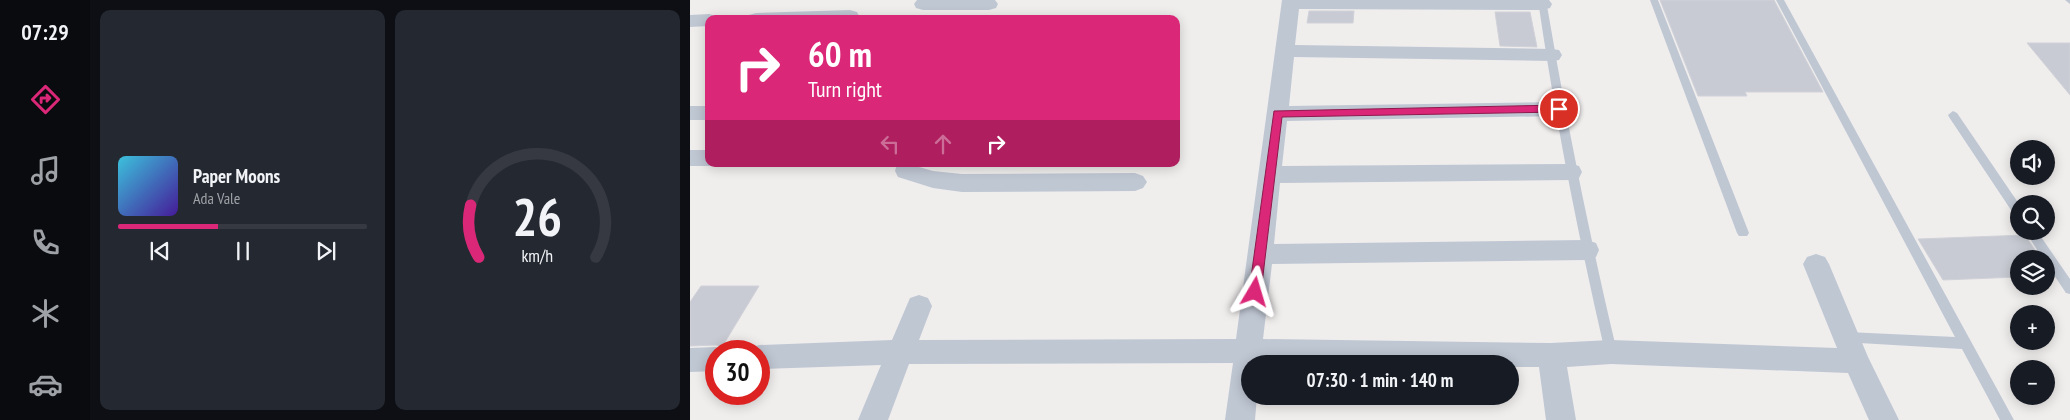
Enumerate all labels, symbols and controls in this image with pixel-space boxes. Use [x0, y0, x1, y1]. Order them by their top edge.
text: 07:29 [21, 18, 69, 46]
text: 60 m [808, 31, 872, 77]
icon: right [725, 35, 790, 100]
text: Turn right [808, 75, 882, 103]
icon: directions [28, 82, 63, 117]
pin [1538, 88, 1580, 130]
icon: arrive [1545, 95, 1573, 123]
icon: left [876, 130, 904, 158]
icon: ahead [929, 130, 957, 158]
icon: right [982, 130, 1010, 158]
map controls [2010, 140, 2055, 405]
button: sound [2010, 140, 2055, 185]
icon: music [28, 153, 63, 188]
text: Paper Moons [193, 164, 280, 188]
text: 26 [513, 183, 562, 250]
text: Ada Vale [193, 188, 240, 208]
button: search [2010, 195, 2055, 240]
icon: phone [28, 225, 63, 260]
icon: previous [146, 237, 174, 265]
icon: pause [229, 237, 257, 265]
icon: next [312, 237, 340, 265]
text: km/h [522, 244, 553, 267]
button: layers [2010, 250, 2055, 295]
position arrow [1228, 265, 1280, 317]
icon: climate [28, 296, 63, 331]
button: + [2010, 305, 2055, 350]
speed limit sign: 30 [705, 340, 770, 405]
button: − [2010, 360, 2055, 405]
icon: car [28, 367, 63, 402]
text: 07:30 · 1 min · 140 m [1307, 368, 1453, 392]

